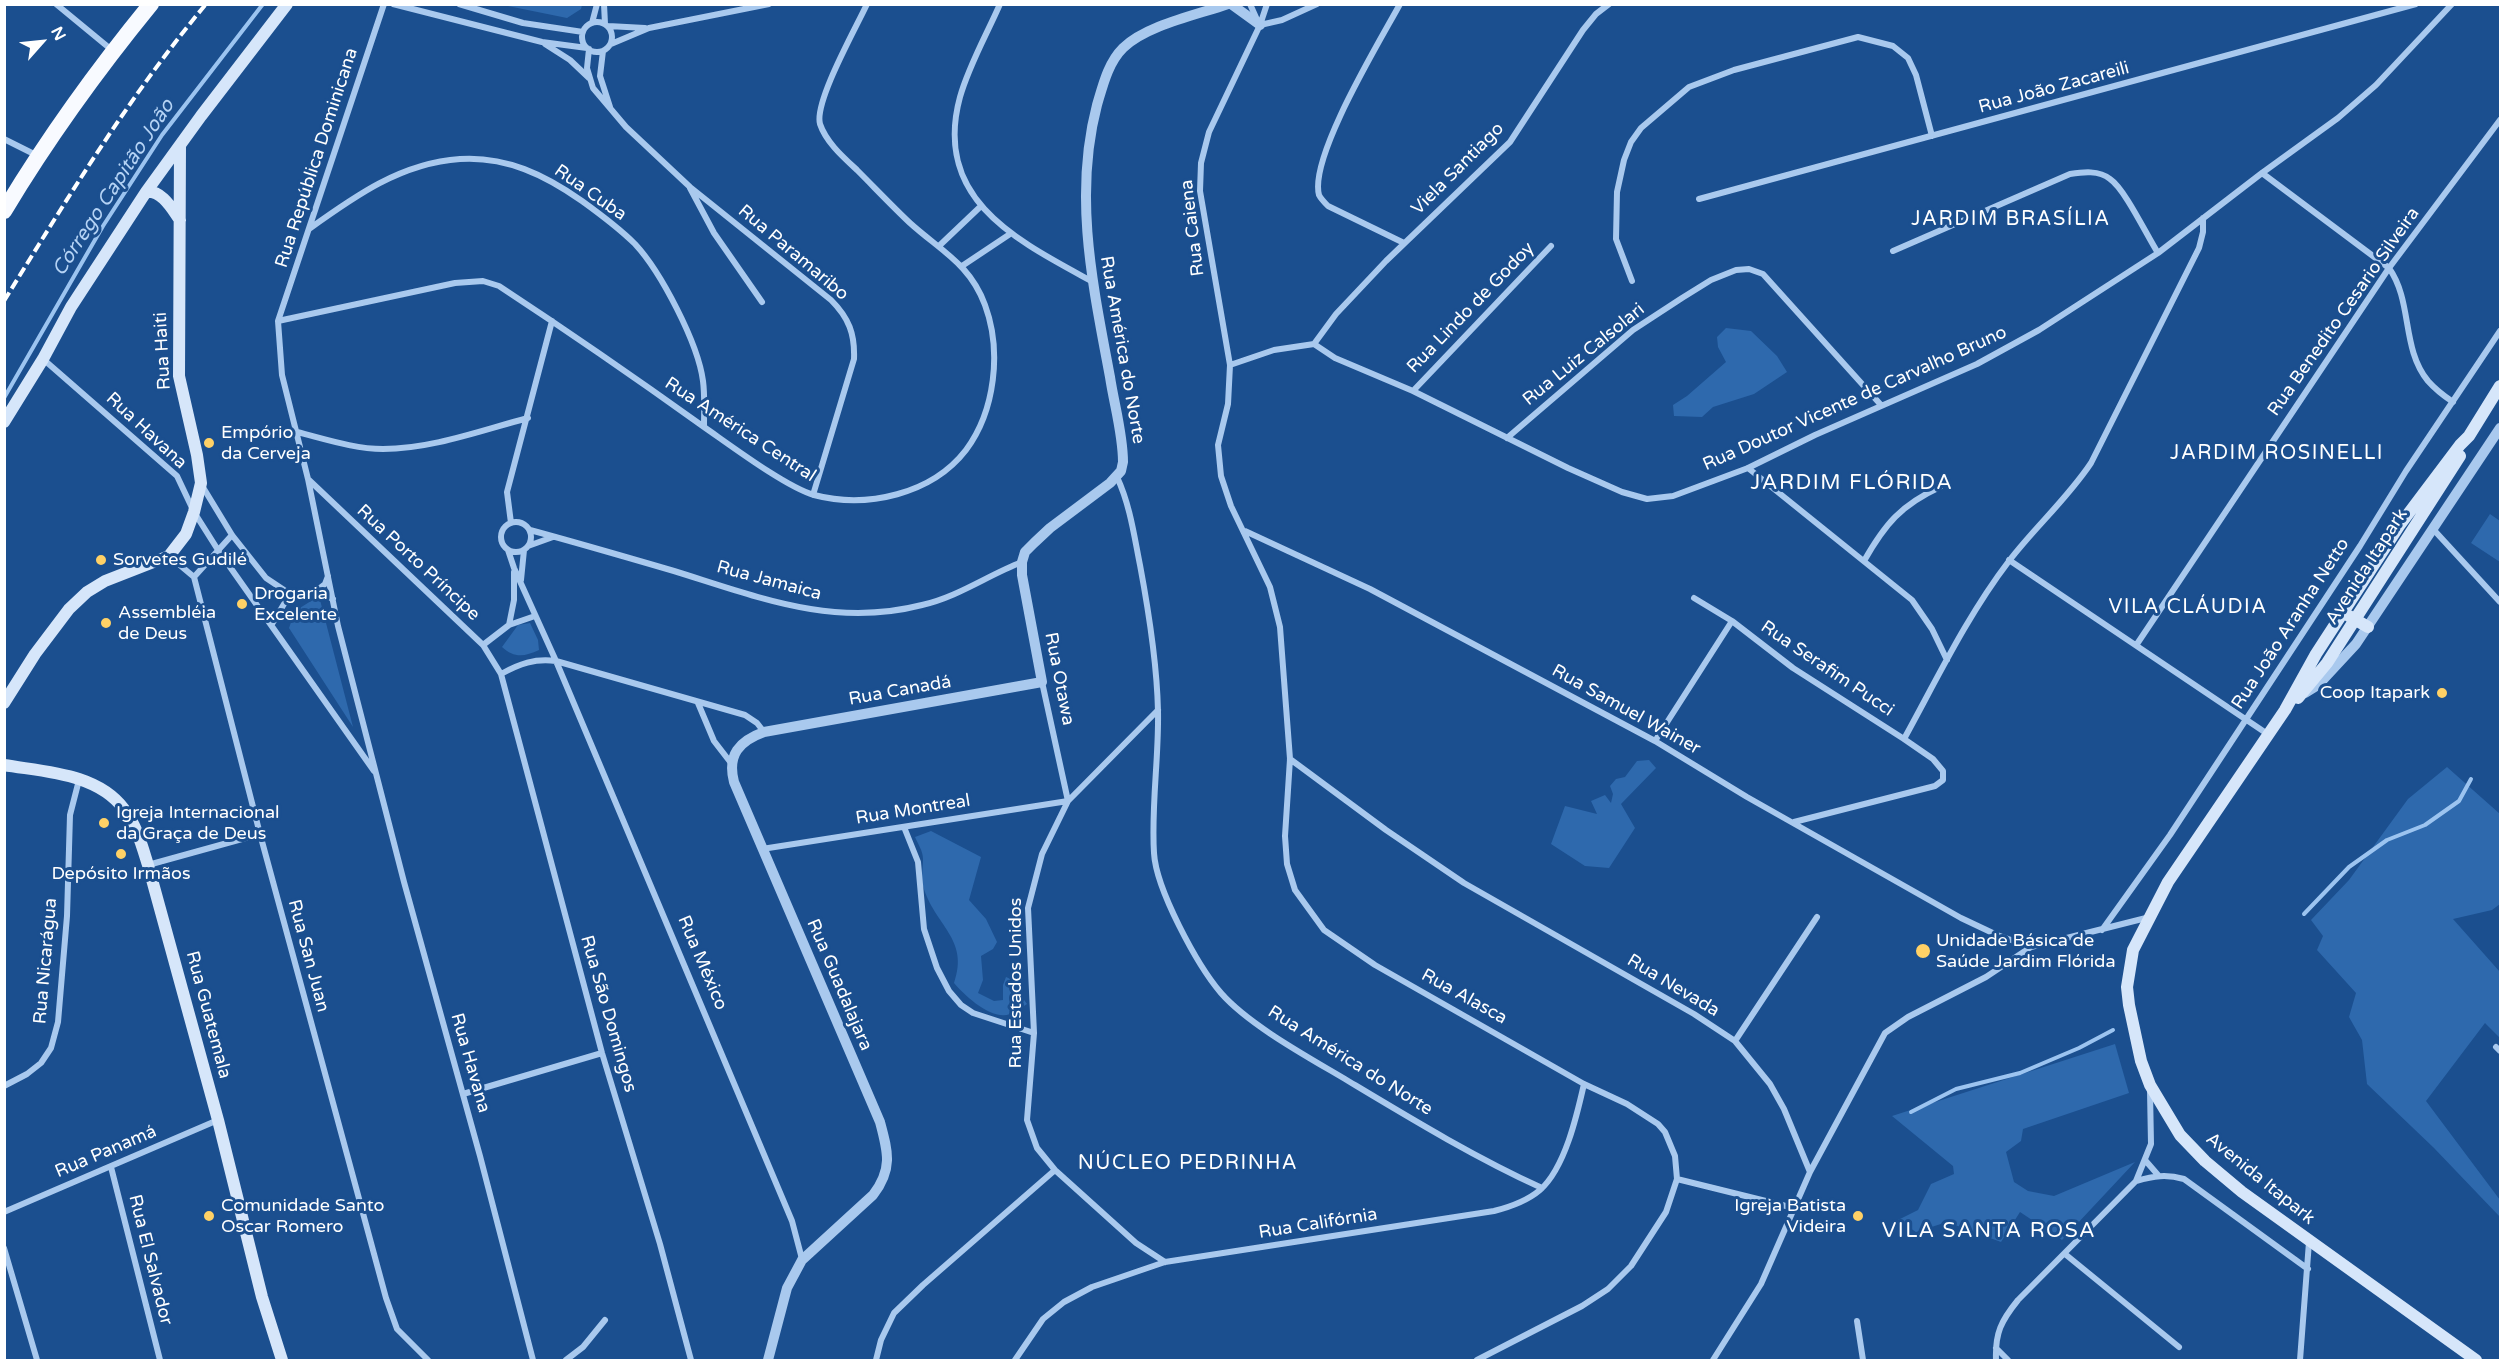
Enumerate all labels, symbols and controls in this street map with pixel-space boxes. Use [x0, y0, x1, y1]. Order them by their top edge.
north arrow [12, 12, 72, 72]
text: N [46, 24, 70, 44]
street label: Rua República Dominicana [271, 45, 363, 271]
street label: Rua João Zacareili [1976, 57, 2132, 119]
water label: Córrego Capitão João [48, 95, 180, 281]
street label: Viela Santiago [1407, 118, 1509, 220]
street label: Rua Cuba [550, 160, 630, 226]
street label: Rua Caiena [1176, 179, 1210, 277]
street label: Rua Paramaribo [733, 200, 853, 306]
street label: Rua Benedito Cesario Silveira [2264, 204, 2424, 420]
district label: JARDIM BRASÍLIA [1911, 208, 2111, 232]
street label: Rua Lindo de Godoy [1403, 238, 1539, 378]
street label: Rua América do Norte [1095, 254, 1149, 446]
street label: Rua Luiz Calsolari [1519, 299, 1649, 411]
street label: Rua Haiti [150, 311, 176, 391]
street label: Rua Doutor Vicente de Carvalho Bruno [1700, 322, 2010, 476]
street label: Rua América Central [660, 373, 820, 487]
street label: Rua Havana [101, 388, 191, 474]
place label: Empório da Cerveja [221, 422, 311, 464]
marker: Empório da Cerveja [202, 436, 216, 450]
district label: JARDIM ROSINELLI [2170, 442, 2384, 466]
district label: JARDIM FLÓRIDA [1751, 470, 1953, 496]
street label: Rua Porto Príncipe [352, 500, 484, 626]
street label: Avenida Itapark [2321, 505, 2413, 629]
street label: Rua João Aranha Netto [2228, 534, 2354, 714]
place label: Sorvetes Gudilé [113, 549, 247, 571]
marker: Sorvetes Gudilé [94, 553, 108, 567]
street label: Rua Jamaica [714, 557, 824, 605]
place label: Drogaria Excelente [254, 583, 337, 626]
district label: VILA CLÁUDIA [2108, 596, 2268, 620]
marker: Drogaria Excelente [235, 597, 249, 611]
place label: Assembléia de Deus [118, 602, 216, 644]
marker: Assembléia de Deus [99, 616, 113, 630]
street label: Rua Serafim Pucci [1756, 616, 1898, 722]
street label: Rua Otawa [1039, 631, 1079, 727]
street label: Rua Samuel Wainer [1548, 660, 1704, 760]
street label: Rua Canadá [847, 671, 953, 711]
place label: Coop Itapark [2320, 682, 2430, 704]
marker: Coop Itapark [2435, 686, 2449, 700]
street label: Rua Montreal [854, 790, 972, 830]
place label: Igreja Internacional da Graça de Deus [116, 802, 280, 844]
marker: Igreja Internacional da Graça de Deus [97, 816, 111, 830]
marker: Depósito Irmãos [114, 847, 128, 861]
place label: Depósito Irmãos [51, 863, 191, 885]
street label: Rua Nicarágua [30, 897, 62, 1025]
street label: Rua San Juan [283, 897, 333, 1015]
street label: Rua Estados Unidos [1005, 898, 1027, 1068]
street label: Rua México [672, 913, 732, 1013]
street label: Rua Guadalajara [802, 916, 876, 1054]
place label: Unidade Básica de Saúde Jardim Flórida [1936, 930, 2116, 972]
street label: Rua São Domingos [575, 933, 641, 1095]
marker: Unidade Básica de Saúde Jardim Flórida [1914, 942, 1932, 960]
street label: Rua Guatemala [181, 949, 235, 1081]
street label: Rua Nevada [1623, 950, 1723, 1022]
street label: Rua Alasca [1417, 965, 1511, 1029]
street label: Rua América do Norte [1264, 1001, 1436, 1121]
street label: Rua Havana [445, 1011, 495, 1115]
street label: Rua Panamá [52, 1121, 160, 1183]
street label: Avenida Itapark [2201, 1128, 2319, 1230]
district label: NÚCLEO PEDRINHA [1078, 1152, 1298, 1176]
street label: Rua El Salvador [123, 1193, 177, 1327]
place label: Comunidade Santo Oscar Romero [221, 1195, 384, 1238]
place label: Igreja Batista Videira [1734, 1195, 1846, 1238]
street label: Rua Califórnia [1257, 1204, 1379, 1244]
marker: Comunidade Santo Oscar Romero [202, 1209, 216, 1223]
marker: Igreja Batista Videira [1851, 1209, 1865, 1223]
district label: VILA SANTA ROSA [1882, 1218, 2096, 1244]

